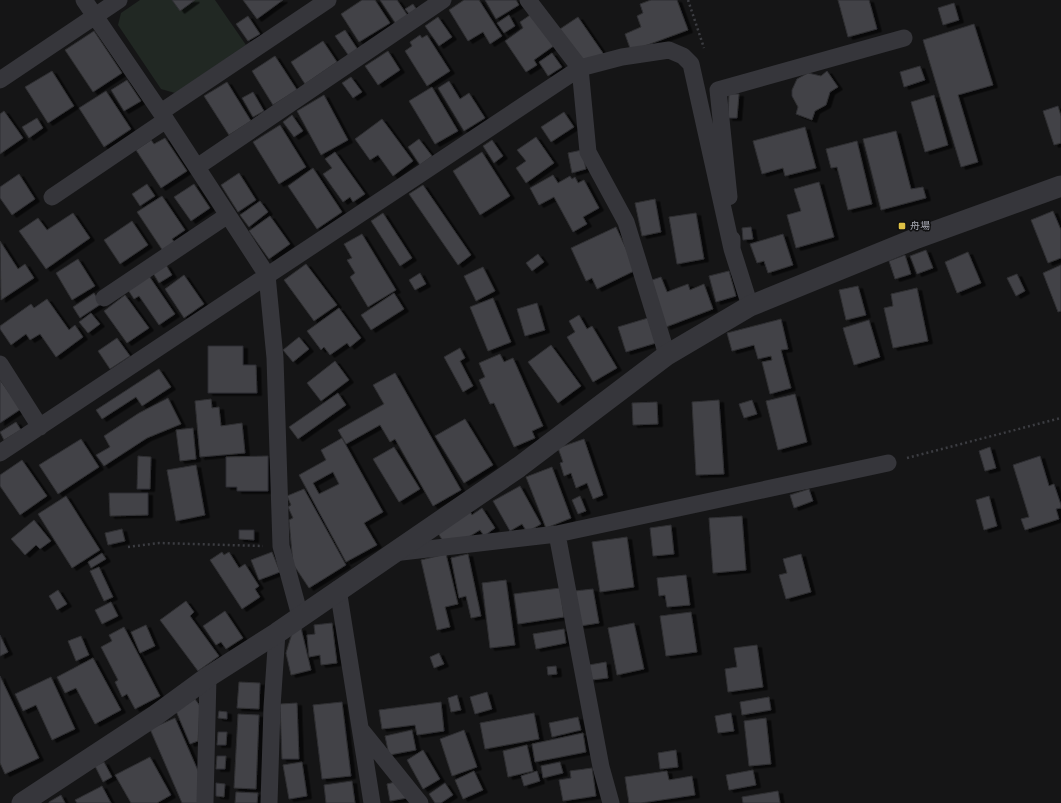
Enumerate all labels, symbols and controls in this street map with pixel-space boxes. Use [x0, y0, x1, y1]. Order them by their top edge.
place label: 舟場 [910, 220, 930, 233]
marker: 舟場 [897, 221, 907, 231]

